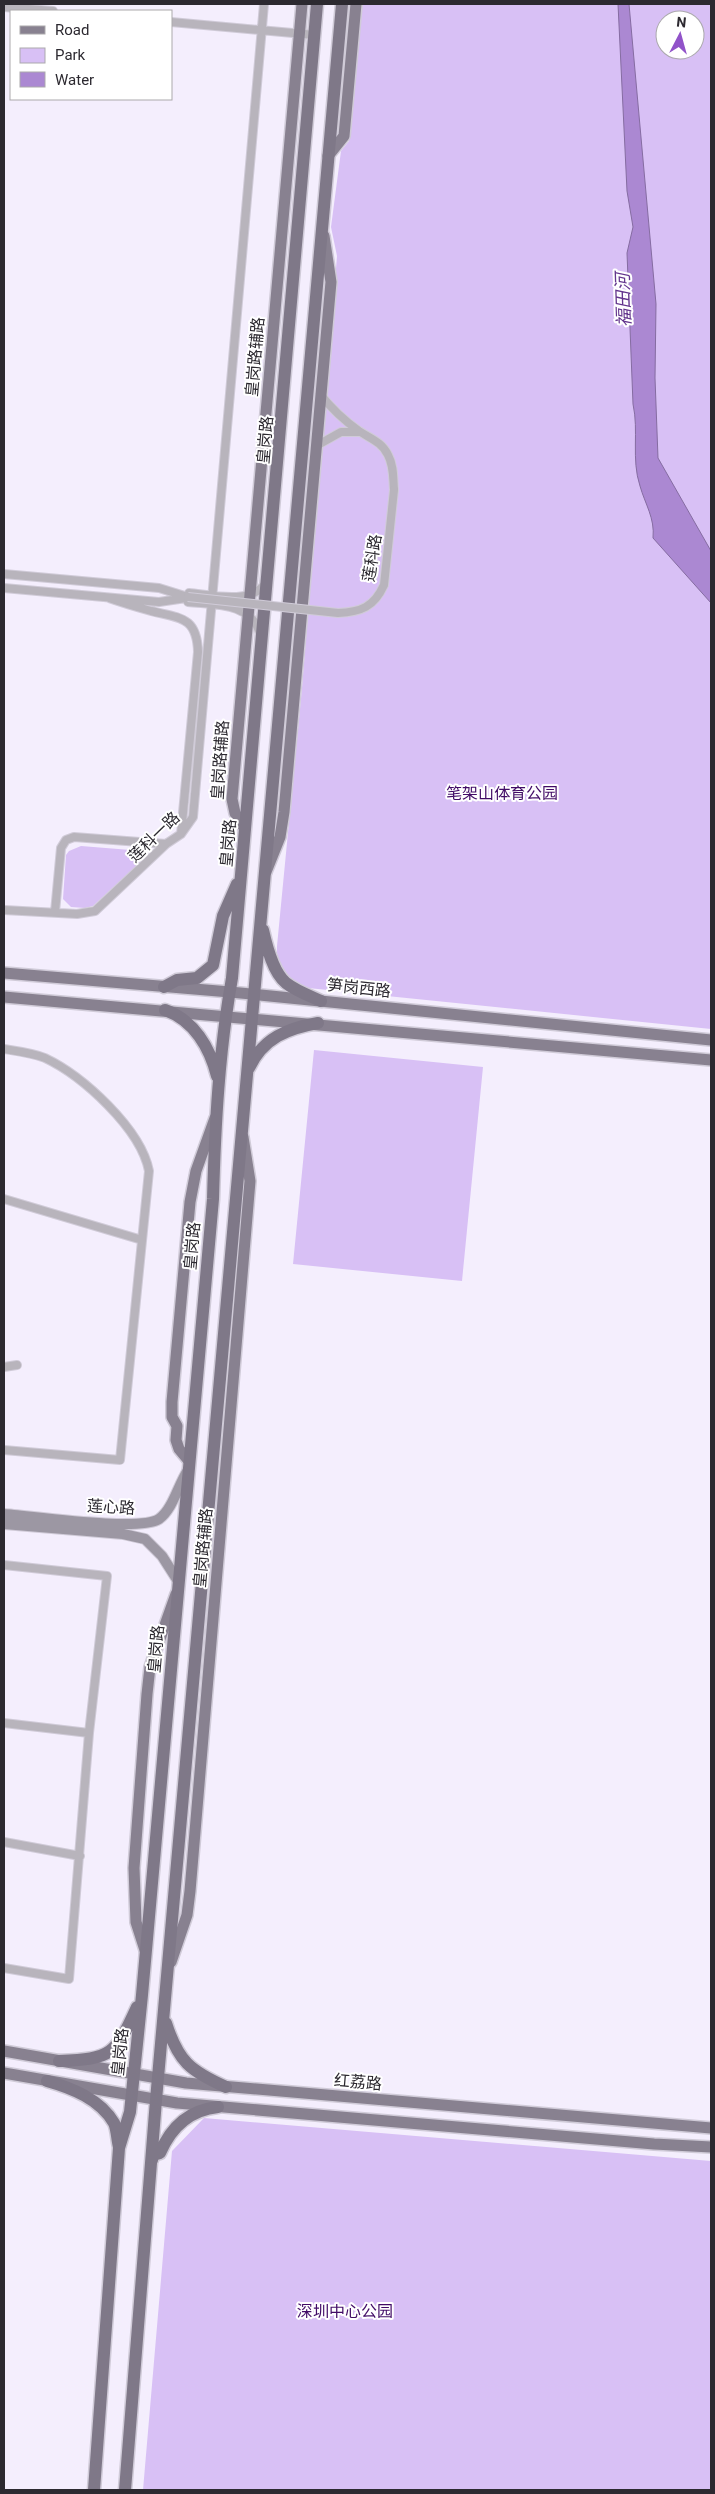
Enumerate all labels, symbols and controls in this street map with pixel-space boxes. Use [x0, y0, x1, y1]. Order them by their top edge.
legend [10, 10, 172, 100]
north arrow [655, 10, 705, 60]
text: N [676, 14, 687, 31]
text: Road [55, 21, 89, 39]
text: Park [55, 46, 86, 64]
text: Water [55, 71, 94, 89]
water label: 福田河 [611, 270, 634, 327]
street label: 皇岗路辅路 [242, 316, 268, 398]
street label: 皇岗路 [253, 415, 277, 465]
street label: 莲科路 [359, 533, 385, 583]
street label: 皇岗路辅路 [208, 719, 232, 801]
park label: 笔架山体育公园 [446, 784, 558, 803]
street label: 莲科一路 [124, 808, 184, 866]
street label: 皇岗路 [216, 818, 240, 868]
street label: 笋岗西路 [326, 975, 392, 1001]
street label: 皇岗路 [180, 1221, 204, 1271]
street label: 莲心路 [87, 1496, 135, 1518]
street label: 皇岗路辅路 [190, 1507, 216, 1589]
street label: 皇岗路 [144, 1624, 168, 1674]
street label: 皇岗路 [108, 2027, 132, 2077]
street label: 红荔路 [333, 2070, 383, 2094]
park label: 深圳中心公园 [297, 2302, 393, 2321]

